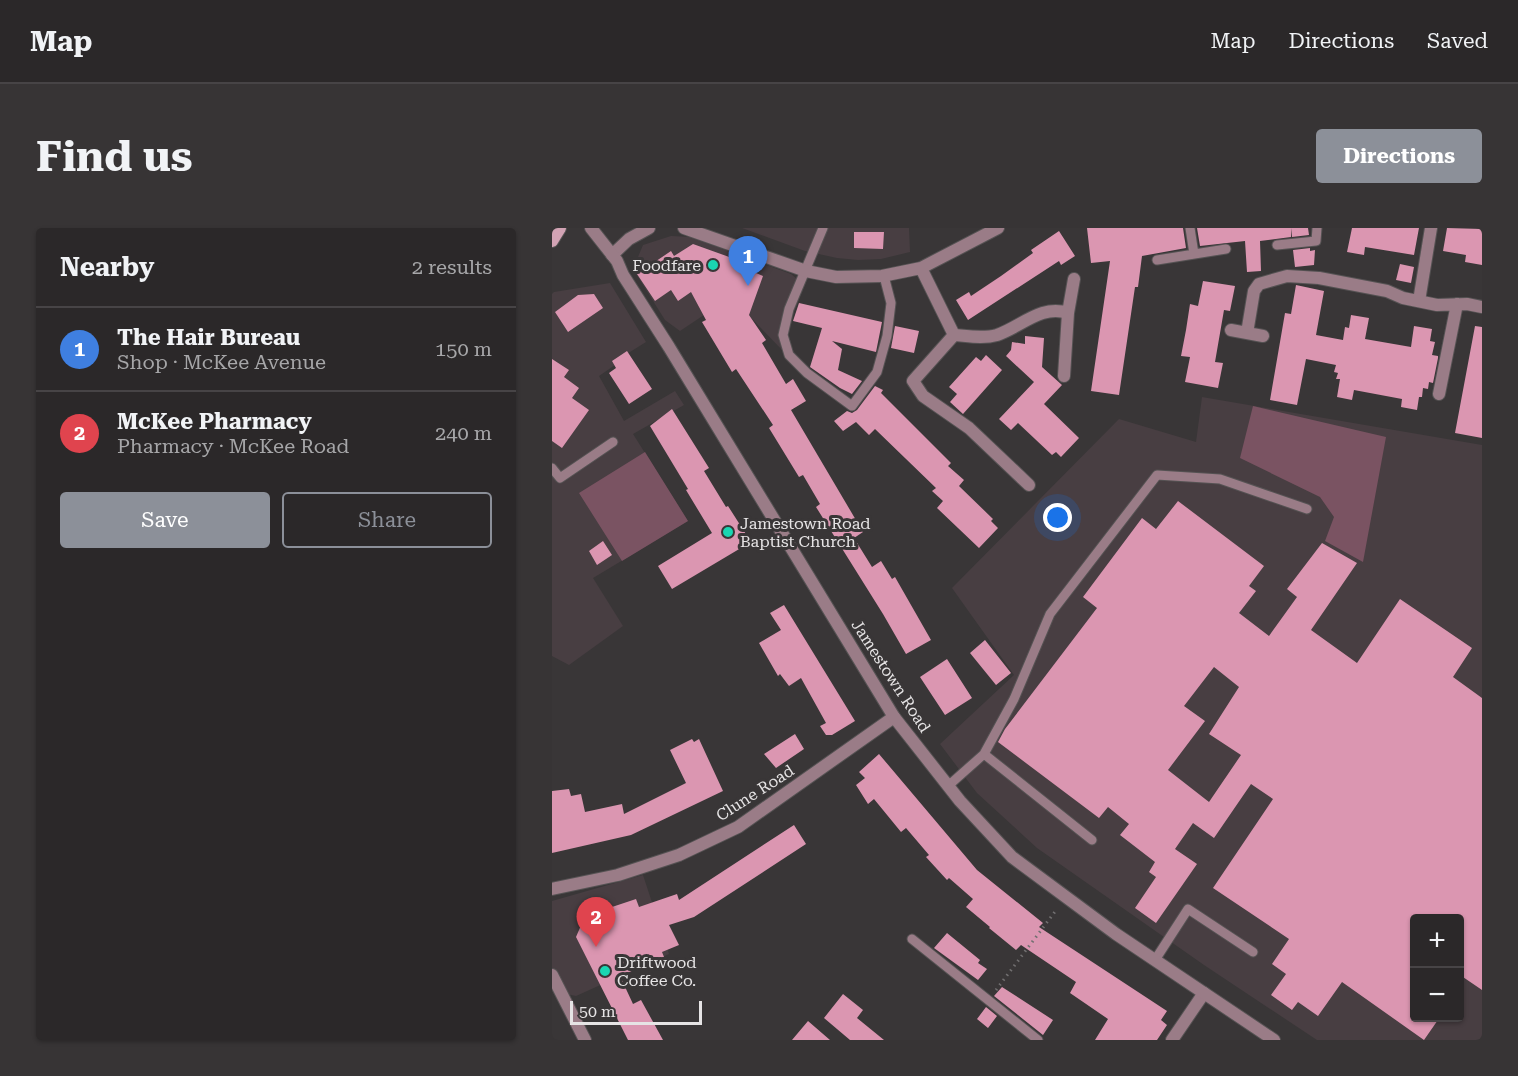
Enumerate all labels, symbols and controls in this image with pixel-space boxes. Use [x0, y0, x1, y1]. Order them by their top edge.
text: Map [30, 25, 92, 58]
text: Map [1211, 29, 1255, 53]
text: Directions [1288, 29, 1394, 53]
text: Saved [1427, 29, 1488, 53]
button: Directions [1316, 129, 1482, 183]
text: Find us [36, 132, 193, 181]
pin: 1 [728, 236, 768, 286]
text: Nearby [60, 252, 154, 282]
text: 2 results [412, 255, 492, 279]
place label: Foodfare [632, 256, 701, 275]
marker: Foodfare [706, 258, 720, 272]
text: The Hair Bureau [117, 325, 300, 350]
text: 1 [74, 337, 85, 361]
text: 150 m [435, 337, 492, 361]
text: Shop · McKee Avenue [117, 350, 326, 374]
text: McKee Pharmacy [117, 409, 312, 434]
text: 2 [74, 421, 85, 445]
text: 240 m [435, 421, 492, 445]
text: Pharmacy · McKee Road [117, 434, 349, 458]
button: Save [60, 492, 270, 548]
button: Share [282, 492, 492, 548]
your location [1043, 503, 1072, 532]
place label: Jamestown Road Baptist Church [740, 514, 871, 551]
marker: Jamestown Road Baptist Church [721, 525, 735, 539]
street label: Jamestown Road [847, 616, 935, 736]
street label: Clune Road [713, 761, 797, 825]
pin: 2 [576, 898, 615, 947]
map controls [1410, 914, 1464, 1022]
button: + [1410, 914, 1464, 968]
place label: Driftwood Coffee Co. [617, 953, 697, 990]
marker: Driftwood Coffee Co. [598, 964, 612, 978]
button: − [1410, 968, 1464, 1022]
scale bar [570, 998, 702, 1026]
text: 50 m [579, 1002, 616, 1021]

